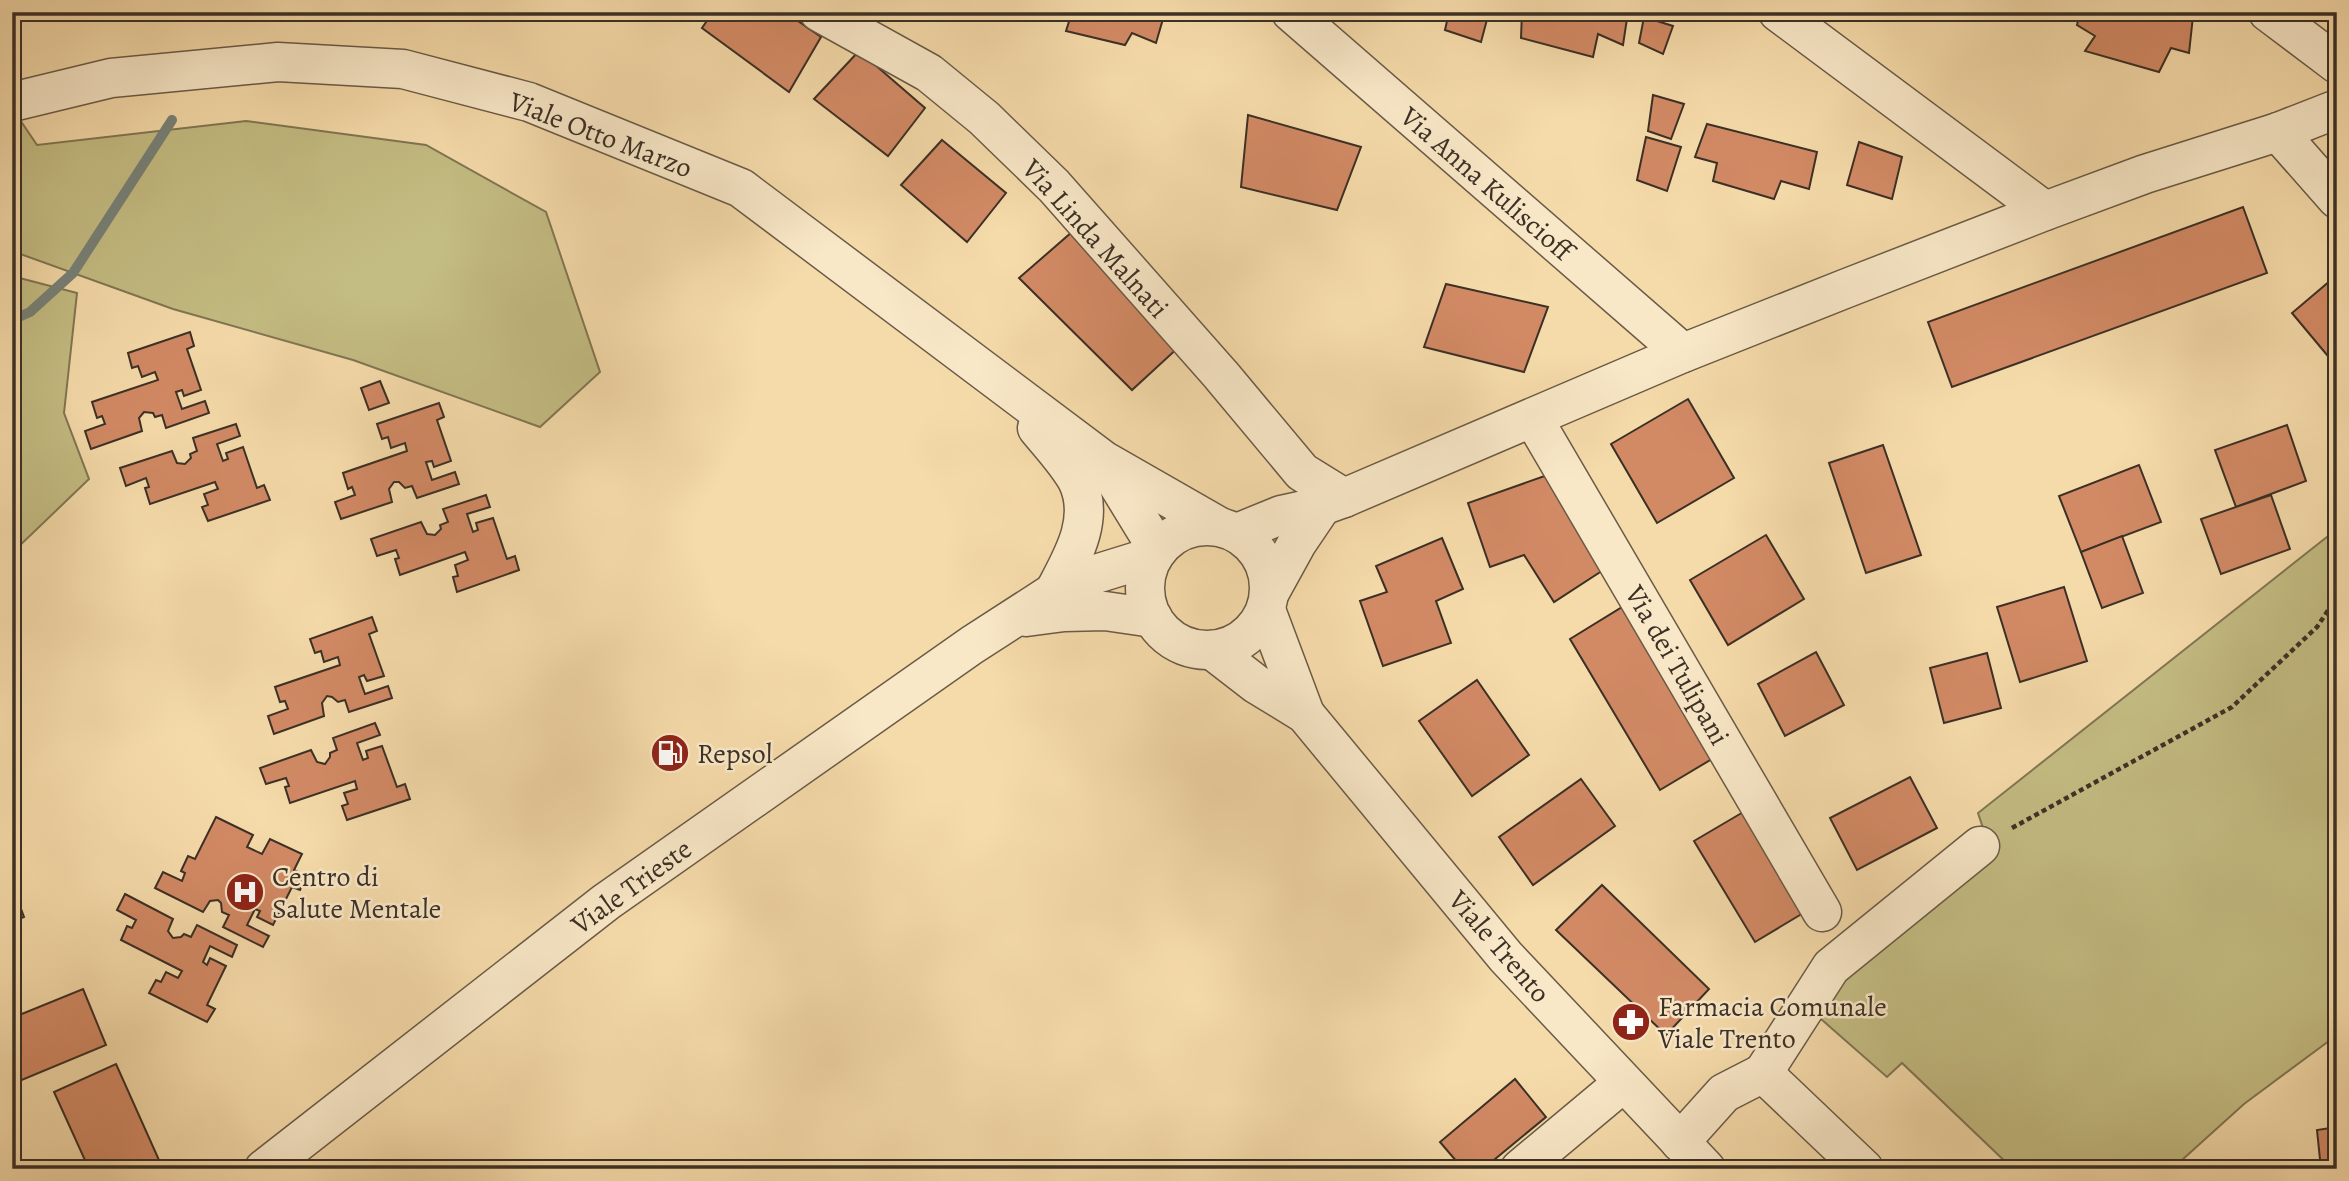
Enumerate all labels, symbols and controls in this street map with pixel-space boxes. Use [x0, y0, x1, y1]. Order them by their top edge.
street label: Viale Otto Marzo [503, 82, 698, 187]
street label: Via Anna Kuliscioff [1391, 98, 1584, 272]
street label: Via Linda Malnati [1013, 150, 1177, 327]
street label: Via dei Tulipani [1615, 578, 1738, 752]
fuel station icon: Repsol [649, 732, 691, 774]
place label: Repsol [697, 735, 773, 773]
street label: Viale Trieste [563, 830, 700, 944]
place label: Centro di Salute Mentale [272, 858, 441, 928]
hospital icon: Centro di Salute Mentale [224, 871, 266, 913]
street label: Viale Trento [1439, 881, 1559, 1011]
place label: Farmacia Comunale Viale Trento [1657, 988, 1887, 1058]
pharmacy icon: Farmacia Comunale Viale Trento [1610, 1001, 1652, 1043]

